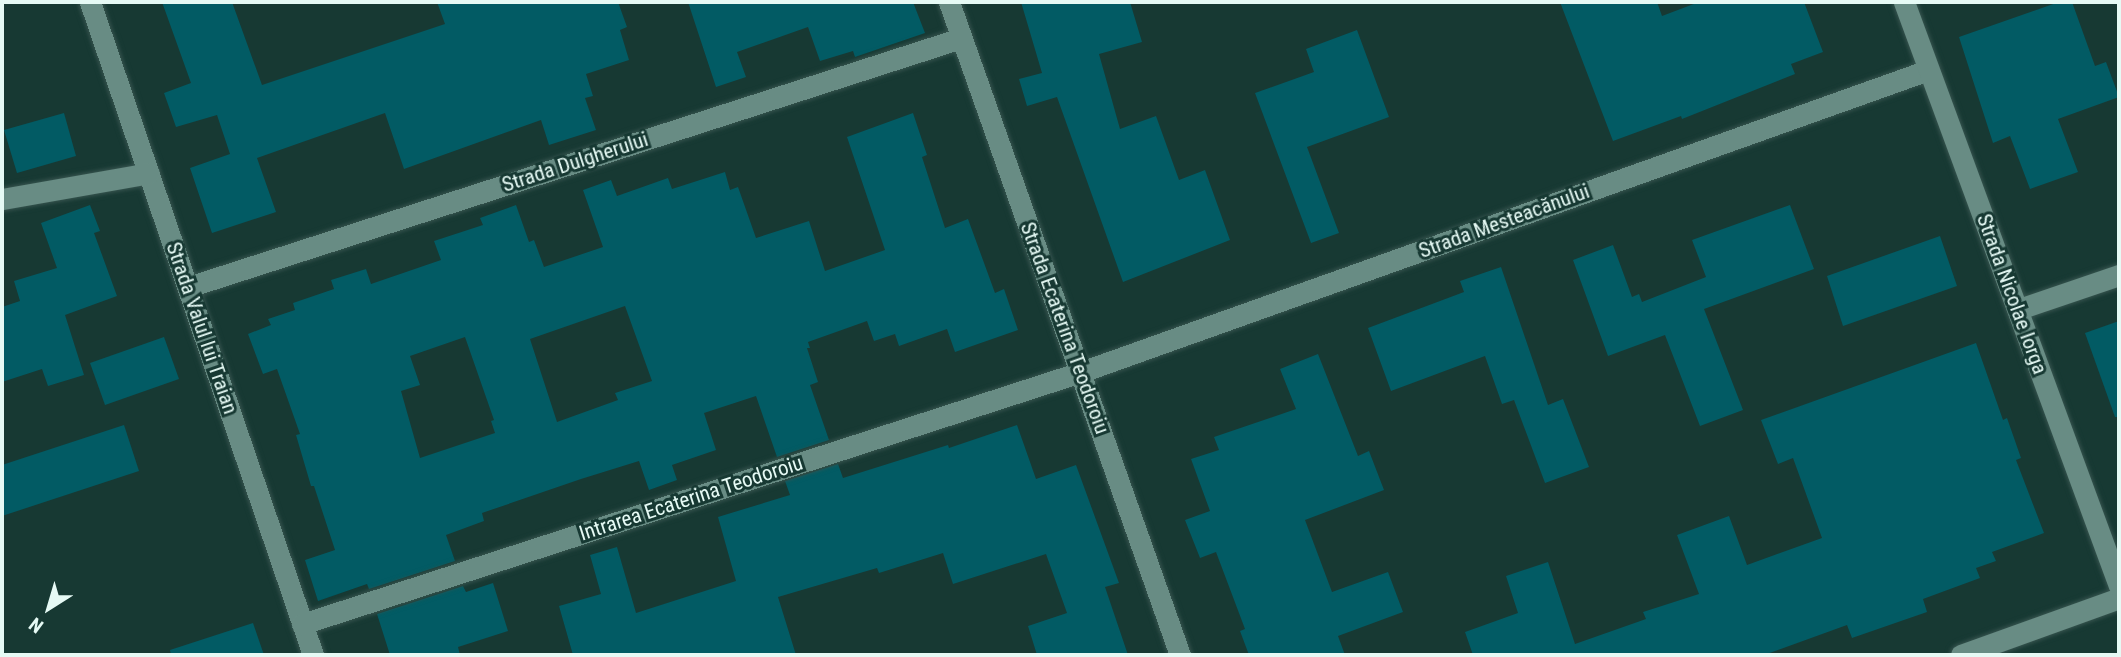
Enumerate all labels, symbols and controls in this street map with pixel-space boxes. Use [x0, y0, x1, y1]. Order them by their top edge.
street label: Strada Dulgherului [499, 127, 651, 197]
street label: Strada Mesteacănului [1415, 178, 1593, 264]
street label: Strada Nicolae Iorga [1971, 211, 2053, 377]
street label: Strada Ecaterina Teodoroiu [1015, 219, 1115, 437]
street label: Strada Valul lui Traian [161, 239, 243, 417]
street label: Intrarea Ecaterina Teodoroiu [576, 450, 806, 546]
north arrow [14, 573, 84, 643]
text: N [24, 612, 48, 638]

